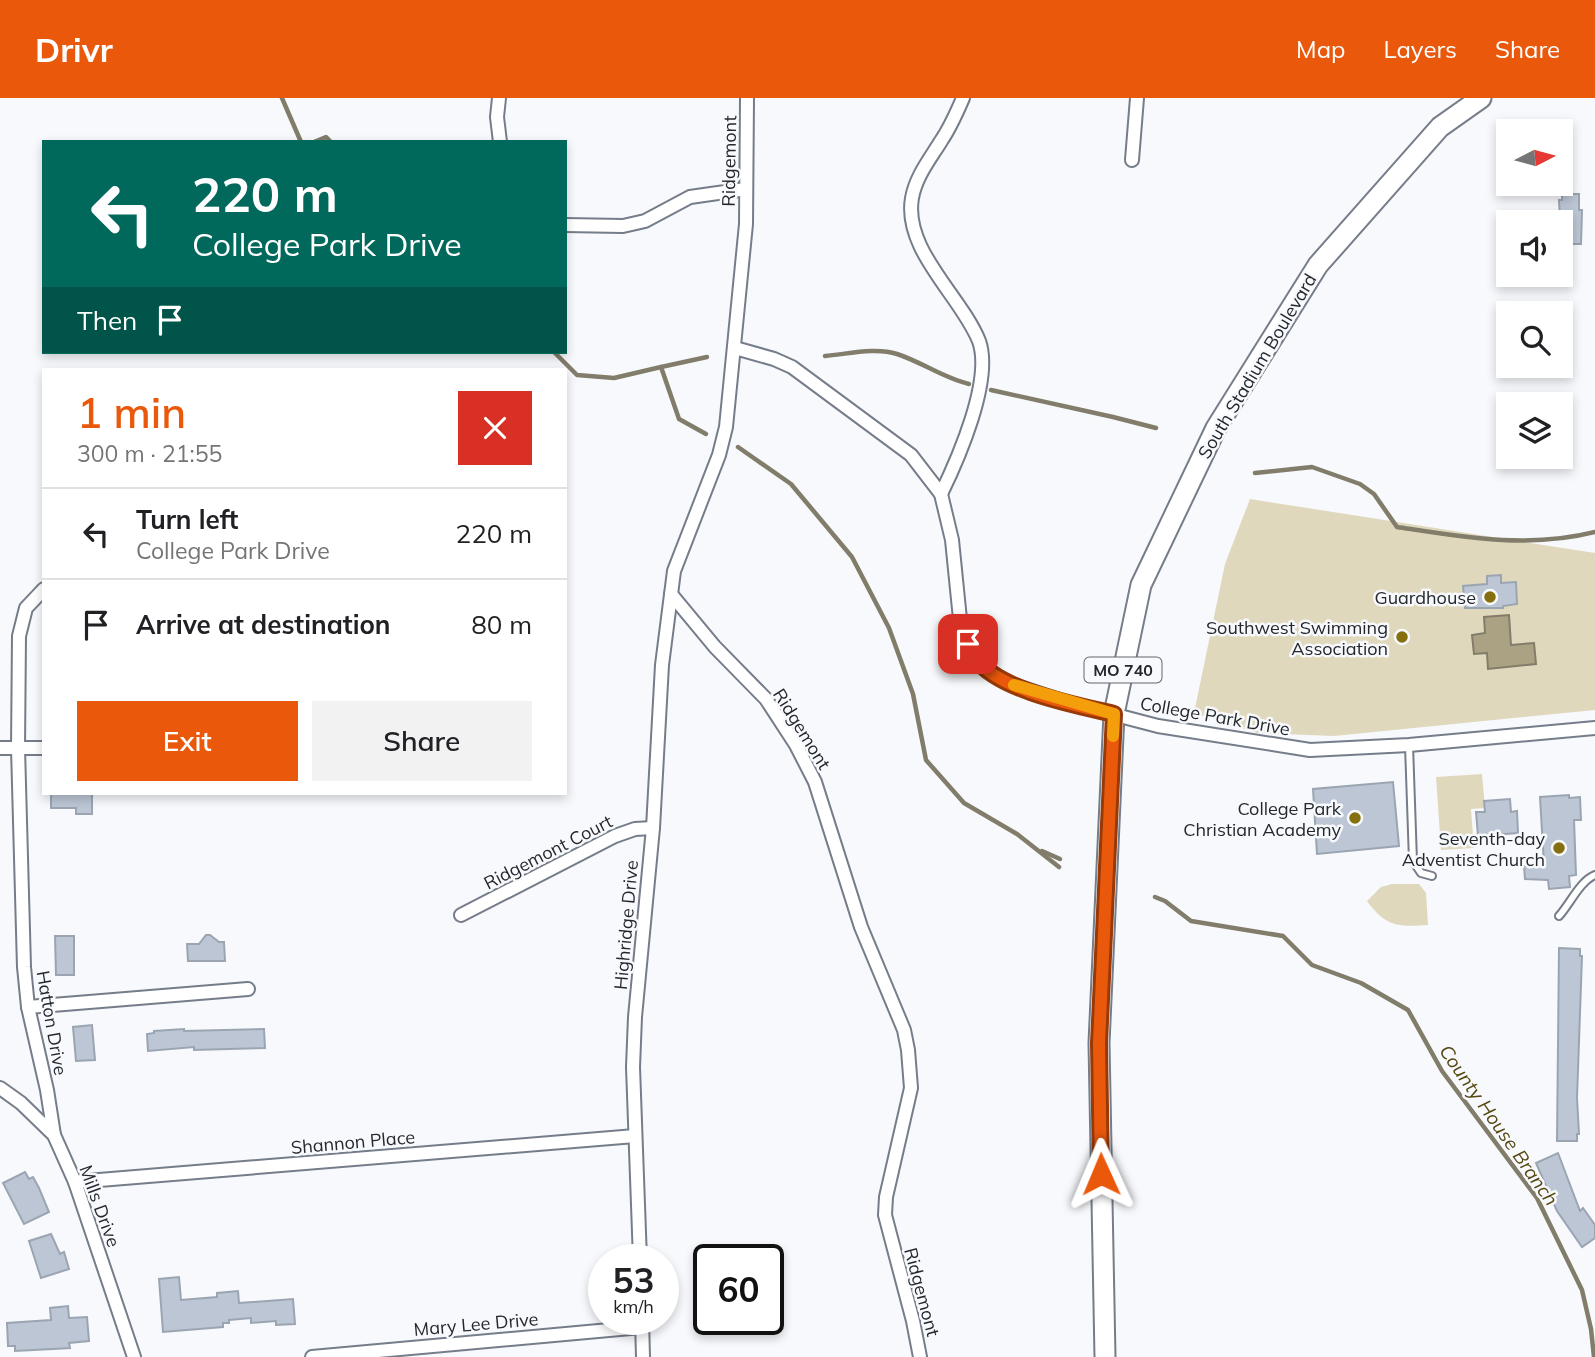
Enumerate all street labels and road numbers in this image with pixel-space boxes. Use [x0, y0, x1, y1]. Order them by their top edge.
street label: Ridgemont [717, 115, 741, 207]
street label: South Stadium Boulevard [1193, 269, 1321, 463]
road number: MO 740 [1084, 657, 1162, 682]
street label: Ridgemont [768, 684, 836, 774]
street label: College Park Drive [1138, 692, 1292, 740]
street label: Ridgemont Court [480, 810, 616, 894]
street label: Highridge Drive [609, 859, 643, 991]
street label: Hatton Drive [31, 969, 73, 1077]
street label: Shannon Place [290, 1125, 416, 1159]
street label: Mills Drive [75, 1162, 125, 1250]
street label: Ridgemont [899, 1245, 945, 1339]
street label: Mary Lee Drive [413, 1307, 539, 1341]

